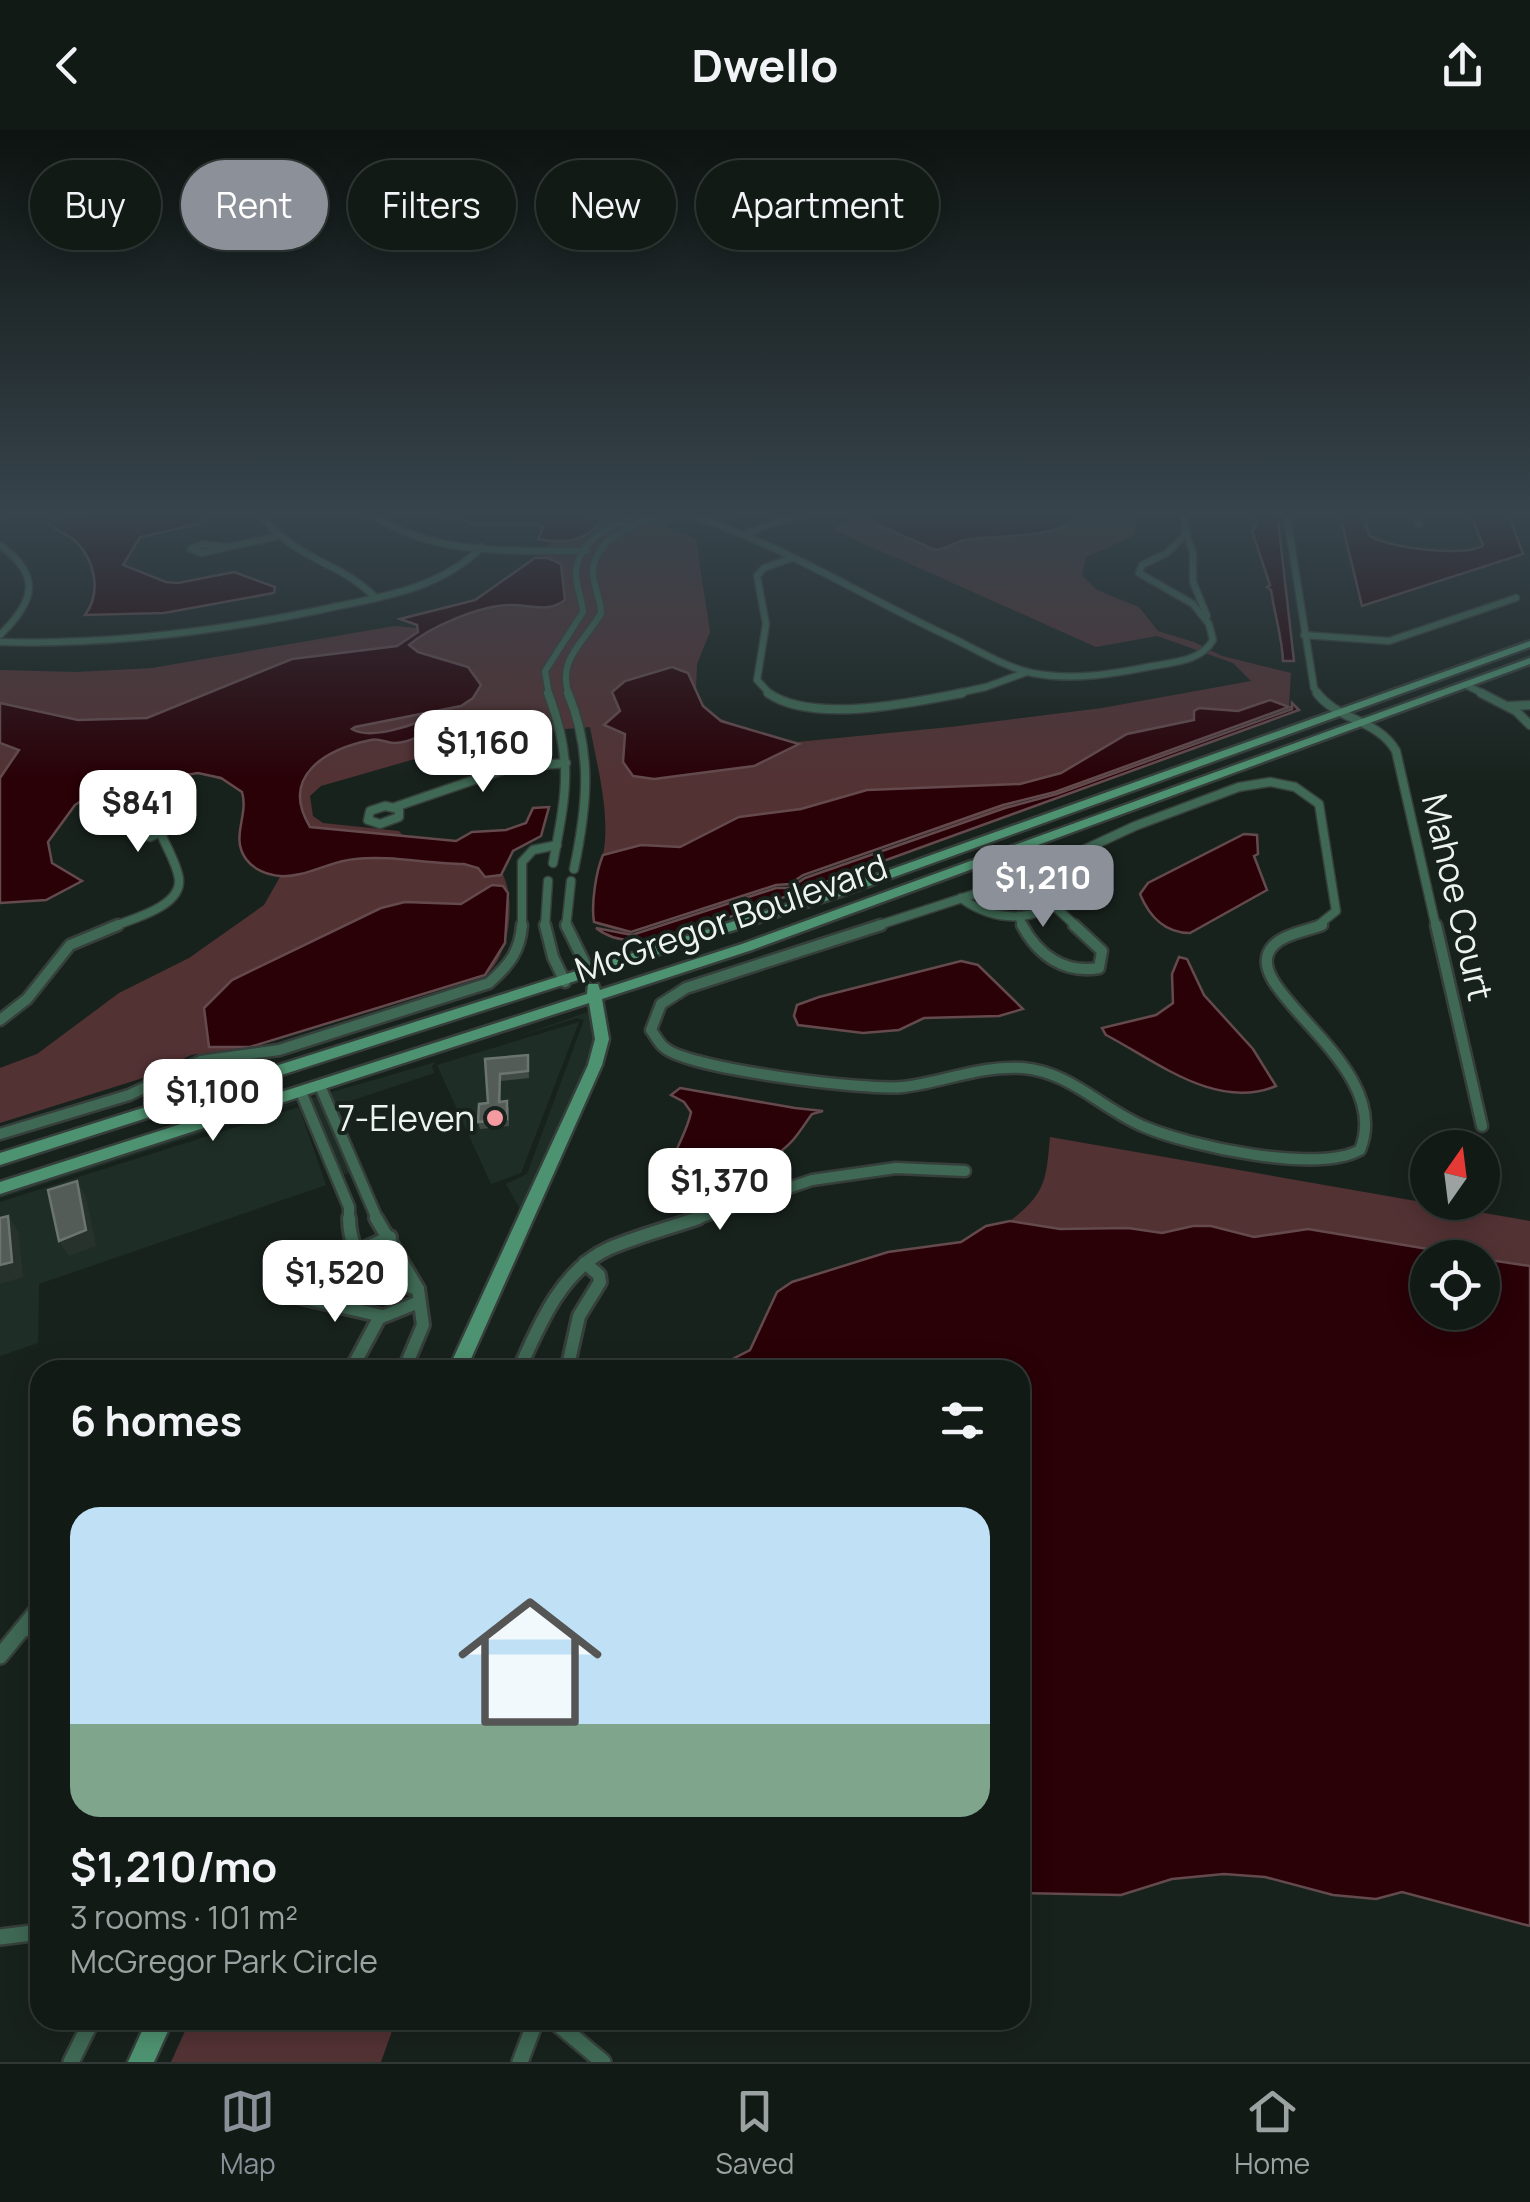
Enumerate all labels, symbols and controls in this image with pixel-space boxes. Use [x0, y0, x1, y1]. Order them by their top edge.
text: Dwello [692, 34, 838, 96]
icon: back [40, 38, 95, 93]
icon: share [1435, 38, 1490, 93]
chip: Buy [30, 160, 161, 250]
chip: Rent [181, 160, 328, 250]
chip: Filters [348, 160, 516, 250]
chip: New [536, 160, 676, 250]
chip: Apartment [696, 160, 939, 250]
pin: $1,160 [402, 710, 564, 795]
text: $1,160 [436, 720, 530, 764]
pin: $841 [79, 770, 197, 855]
text: $841 [101, 780, 175, 824]
street label: Mahoe Court [1411, 789, 1505, 1005]
street label: McGregor Boulevard [568, 842, 894, 994]
pin: $1,210 [962, 845, 1124, 930]
text: $1,210 [995, 855, 1091, 899]
pin: $1,100 [132, 1059, 294, 1144]
text: $1,100 [166, 1069, 260, 1113]
place label: 7-Eleven [338, 1094, 475, 1142]
marker: 7-Eleven [484, 1107, 506, 1129]
north arrow [1410, 1130, 1500, 1220]
map controls [1410, 1130, 1500, 1330]
pin: $1,370 [639, 1148, 801, 1233]
text: $1,370 [670, 1158, 770, 1202]
pin: $1,520 [254, 1240, 416, 1325]
button: locate [1410, 1240, 1500, 1330]
text: $1,520 [285, 1250, 385, 1294]
text: 6 homes [70, 1391, 242, 1449]
icon: filters [935, 1393, 990, 1448]
icon: home [440, 1572, 620, 1752]
text: $1,210/mo [70, 1837, 277, 1895]
text: 3 rooms · 101 m² [70, 1895, 298, 1939]
text: McGregor Park Circle [70, 1939, 378, 1983]
tab: Map [220, 2084, 276, 2182]
tab: Saved [716, 2084, 794, 2182]
tab: Home [1234, 2084, 1310, 2182]

